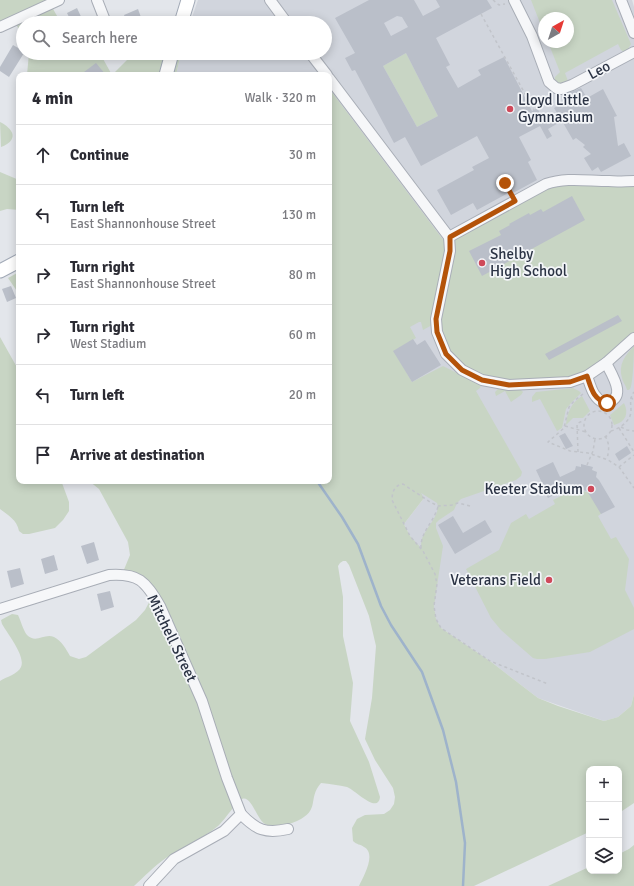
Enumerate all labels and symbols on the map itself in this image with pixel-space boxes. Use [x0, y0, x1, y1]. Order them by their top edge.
north arrow [538, 12, 574, 48]
street label: Leo [585, 57, 613, 83]
place label: Lloyd Little Gymnasium [518, 91, 593, 126]
marker: Lloyd Little Gymnasium [505, 104, 515, 114]
route end [496, 174, 514, 192]
place label: Shelby High School [490, 245, 567, 280]
marker: Shelby High School [477, 258, 487, 268]
route start [598, 394, 616, 412]
place label: Keeter Stadium [485, 480, 583, 498]
marker: Keeter Stadium [586, 484, 596, 494]
place label: Veterans Field [450, 571, 541, 589]
marker: Veterans Field [544, 575, 554, 585]
street label: Mitchell Street [143, 591, 201, 685]

